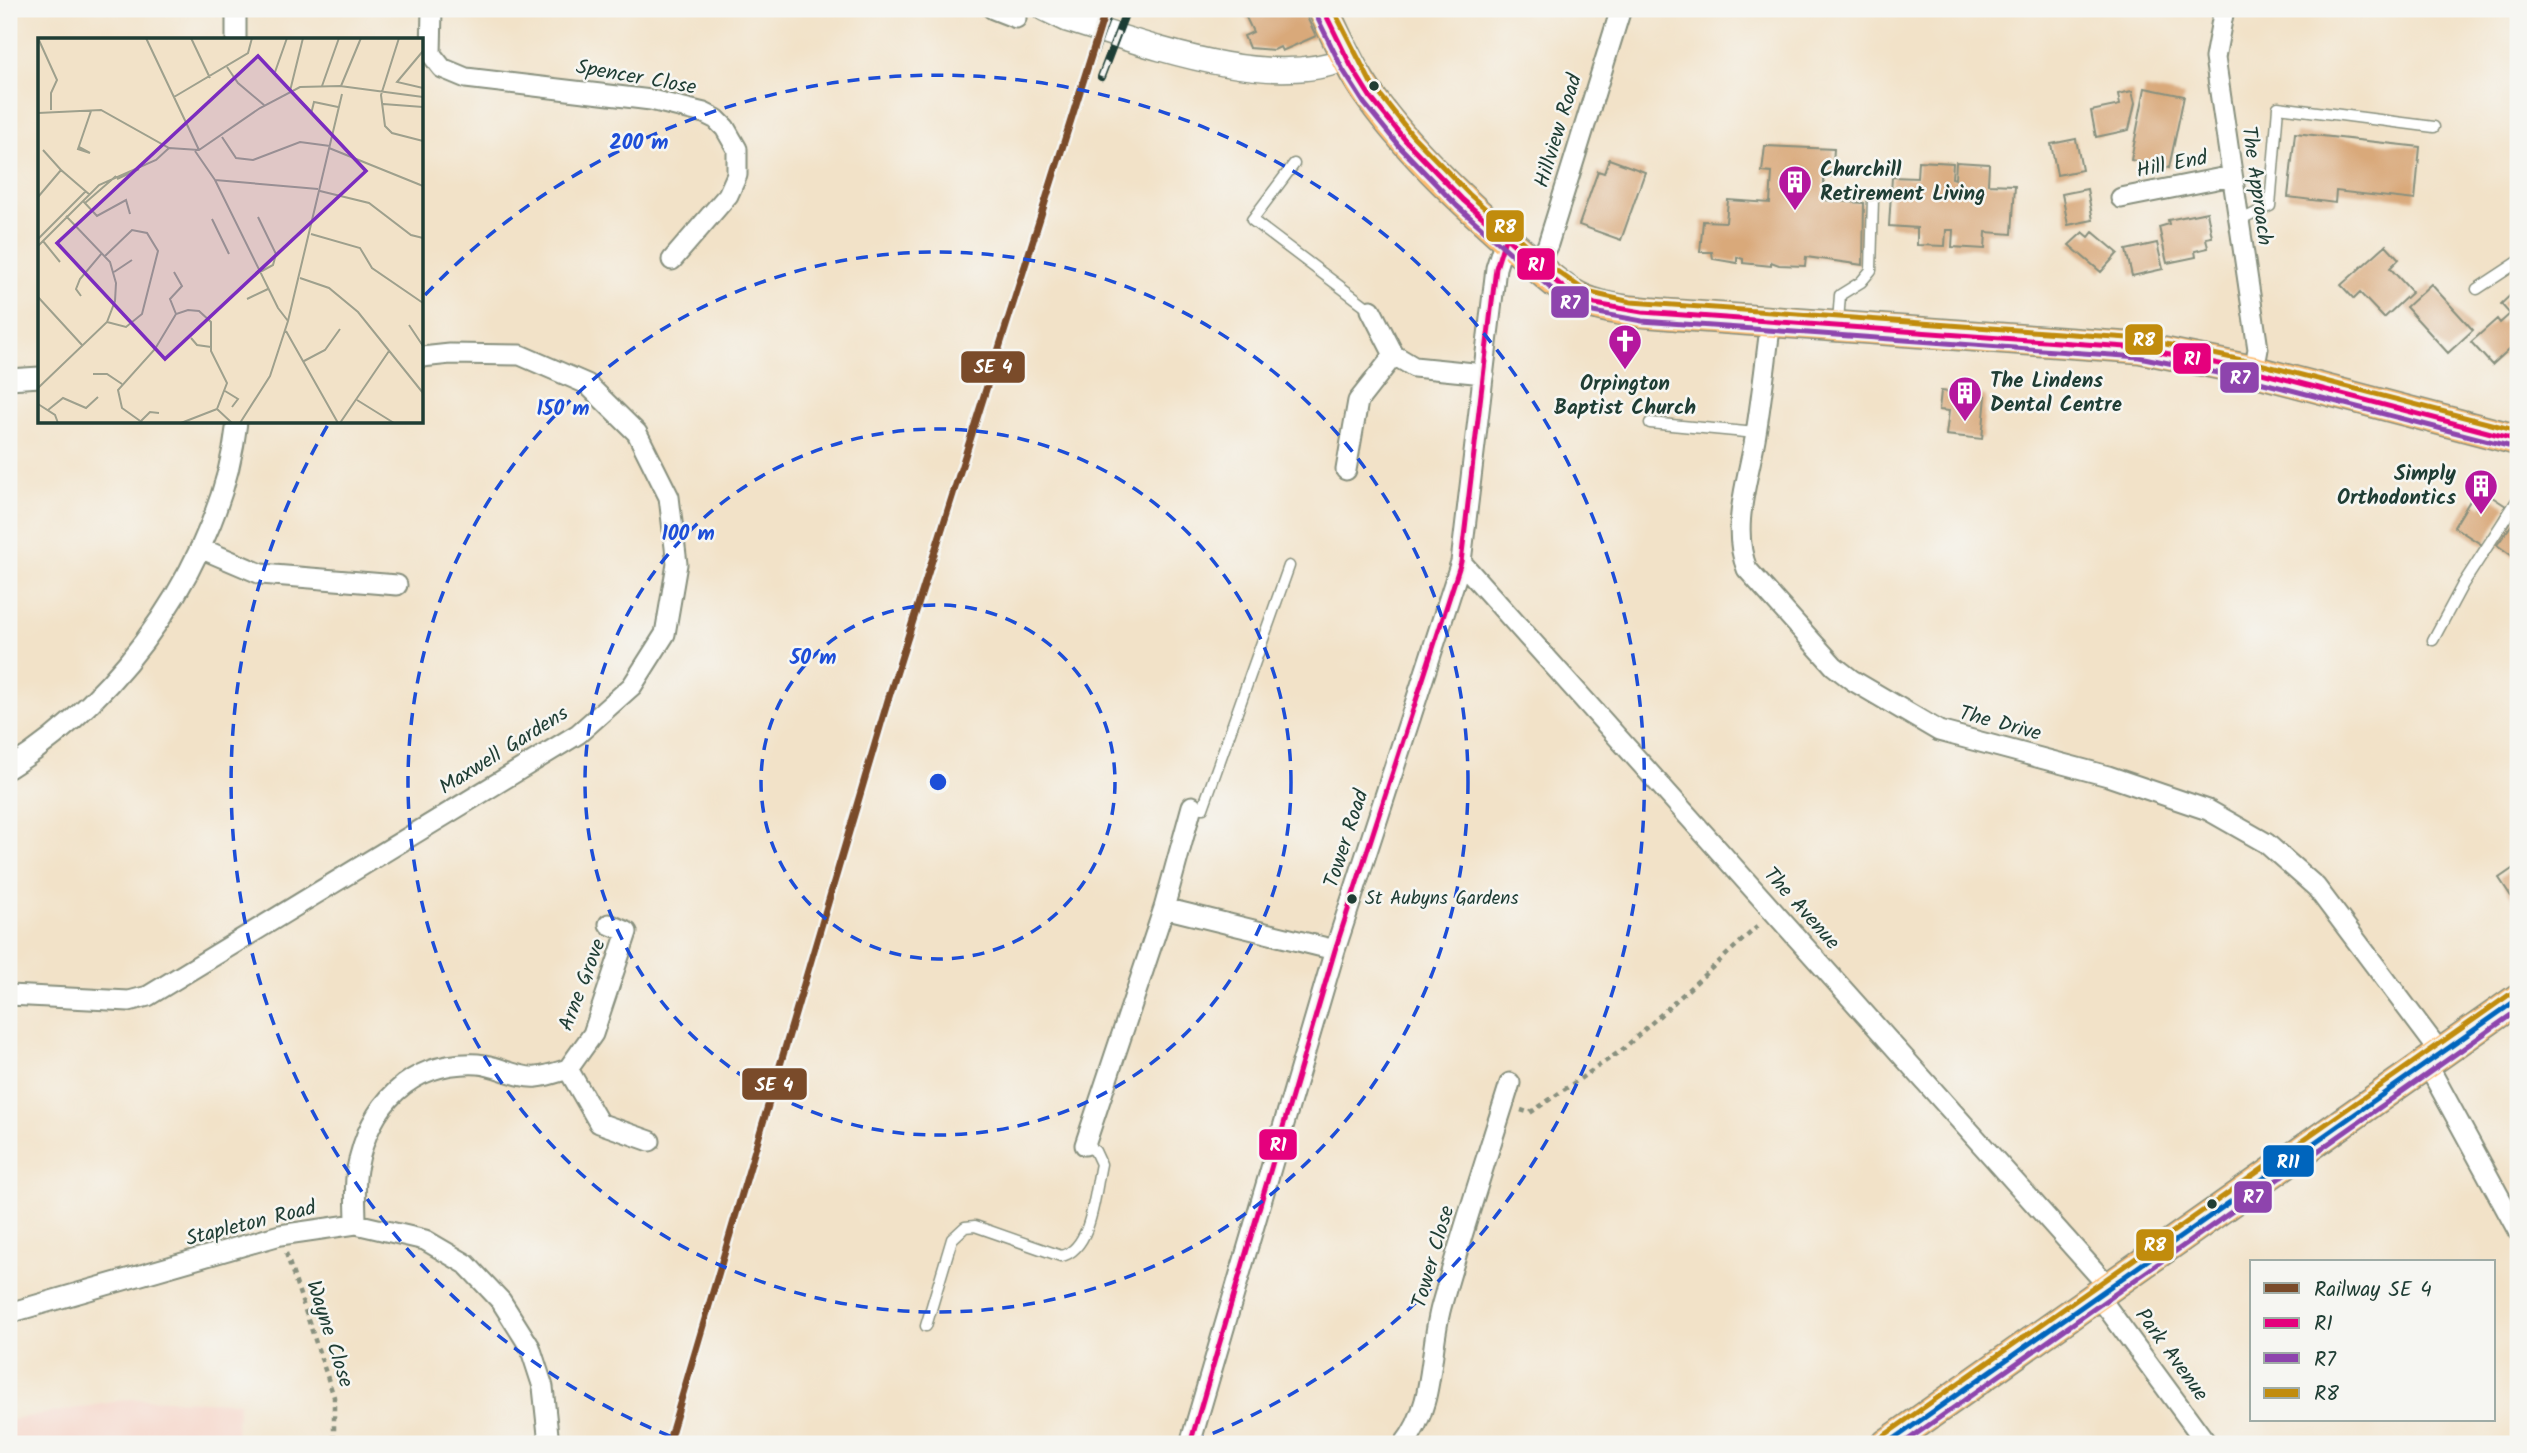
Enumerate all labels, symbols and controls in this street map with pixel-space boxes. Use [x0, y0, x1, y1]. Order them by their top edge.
inset map [38, 38, 424, 424]
street label: Spencer Close [573, 51, 699, 105]
street label: Hillview Road [1526, 70, 1592, 192]
unlabelled marker [1367, 79, 1381, 93]
street label: The Approach [2231, 124, 2281, 248]
text: 200 m [609, 127, 669, 160]
street label: Hill End [2134, 142, 2211, 188]
place label: Churchill Retirement Living [1820, 154, 1985, 211]
building icon: Churchill Retirement Living [1776, 163, 1814, 212]
line badge: R8 [1485, 209, 1525, 243]
text: R8 [1494, 213, 1517, 243]
line badge: R1 [1516, 247, 1556, 281]
text: R1 [1527, 251, 1545, 281]
line badge: R7 [1550, 285, 1590, 319]
text: R7 [1560, 289, 1581, 319]
church icon: Orpington Baptist Church [1606, 322, 1644, 371]
line badge: R8 [2124, 323, 2164, 356]
text: R8 [2133, 326, 2156, 356]
line badge: R1 [2172, 342, 2212, 375]
text: R1 [2183, 345, 2201, 375]
line badge: SE 4 [960, 350, 1026, 384]
text: SE 4 [974, 353, 1013, 383]
line badge: R7 [2219, 361, 2260, 394]
text: R7 [2230, 364, 2251, 394]
place label: The Lindens Dental Centre [1990, 365, 2122, 422]
place label: Orpington Baptist Church [1554, 368, 1696, 425]
building icon: The Lindens Dental Centre [1946, 374, 1984, 423]
text: 150 m [536, 393, 590, 426]
place label: Simply Orthodontics [2337, 458, 2456, 515]
building icon: Simply Orthodontics [2462, 467, 2500, 516]
text: 100 m [661, 518, 715, 551]
text: 50 m [789, 642, 836, 675]
street label: The Drive [1955, 697, 2045, 751]
street label: Maxwell Gardens [433, 698, 575, 804]
centre of rings [926, 770, 950, 794]
street label: Tower Road [1316, 785, 1379, 893]
street label: The Avenue [1755, 860, 1848, 958]
place label: St Aubyns Gardens [1365, 884, 1519, 914]
marker: St Aubyns Gardens [1345, 892, 1359, 906]
street label: Arne Grove [550, 934, 616, 1036]
line badge: SE 4 [741, 1067, 808, 1101]
text: SE 4 [755, 1071, 794, 1101]
line badge: R1 [1258, 1128, 1298, 1161]
text: R1 [1269, 1131, 1287, 1161]
line badge: R11 [2262, 1144, 2315, 1178]
text: R11 [2277, 1148, 2300, 1178]
line badge: R7 [2233, 1180, 2273, 1214]
text: R7 [2243, 1183, 2264, 1213]
street label: Stapleton Road [182, 1192, 320, 1256]
unlabelled marker [2205, 1197, 2219, 1211]
street label: Tower Close [1404, 1201, 1465, 1312]
line badge: R8 [2135, 1228, 2175, 1262]
text: R8 [2144, 1231, 2167, 1261]
legend [2250, 1260, 2496, 1422]
text: Railway SE 4 [2314, 1274, 2432, 1307]
street label: Wayne Close [296, 1276, 362, 1392]
street label: Park Avenue [2126, 1301, 2216, 1409]
text: R1 [2314, 1308, 2333, 1341]
text: R7 [2314, 1344, 2337, 1377]
text: R8 [2314, 1378, 2339, 1411]

